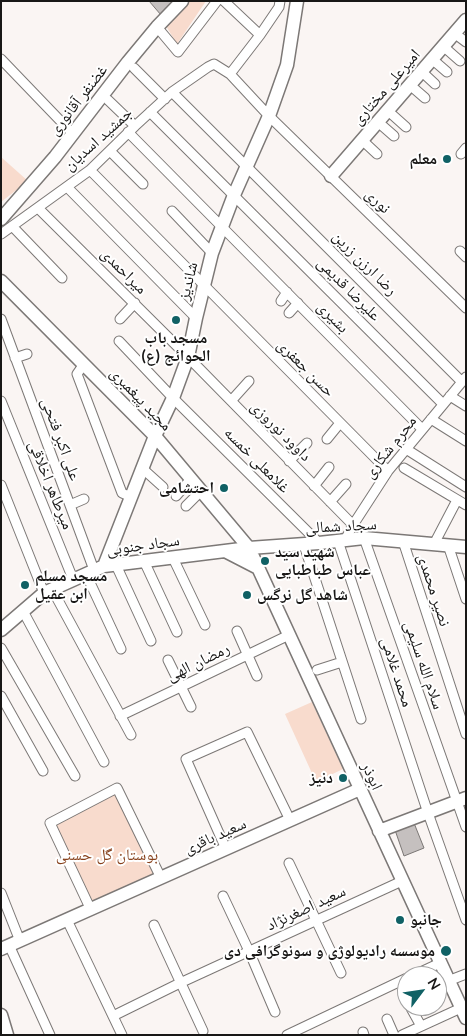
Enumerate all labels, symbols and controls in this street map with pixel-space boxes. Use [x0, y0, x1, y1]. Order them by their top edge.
street label: امیرعلی مختاری [348, 45, 424, 129]
street label: غضنفر آقانوری [44, 61, 112, 139]
street label: جمشید اسدیان [60, 103, 136, 175]
place label: معلم [409, 149, 437, 169]
marker: معلم [441, 153, 453, 165]
street label: نوری [361, 184, 395, 218]
street label: رضا ارزن زرین [329, 227, 401, 299]
street label: میراحمدی [97, 244, 151, 298]
street label: علیرضا قدیمی [313, 253, 385, 325]
street label: شاندیز [174, 260, 202, 302]
street label: بشیری [313, 297, 353, 337]
marker: مسجد باب الحوائج (ع) [170, 314, 182, 326]
place label: مسجد باب الحوائج (ع) [141, 328, 211, 366]
street label: حسن جعفری [273, 335, 339, 401]
street label: مجید پیغمبری [106, 363, 176, 435]
street label: علی اکبر فتحی [37, 395, 85, 483]
street label: داوود نوروزی [247, 397, 315, 465]
street label: محرم شکاری [360, 412, 420, 482]
street label: غلامعلی خمسه [220, 423, 294, 497]
street label: میرطاهر اخلاقی [24, 438, 78, 532]
place label: احتشامی [159, 478, 214, 498]
marker: احتشامی [218, 482, 230, 494]
street label: سجاد شمالی [305, 515, 377, 537]
street label: سجاد جنوبی [105, 530, 181, 560]
place label: شهید سید عباس طباطبایی [275, 542, 371, 580]
street label: نصیر محمدی [413, 551, 455, 629]
marker: شهید سید عباس طباطبایی [259, 555, 271, 567]
place label: مسجد مسلم ابن عقیل [35, 566, 107, 604]
marker: مسجد مسلم ابن عقیل [19, 579, 31, 591]
place label: شاهد گل نرگس [257, 585, 348, 605]
marker: شاهد گل نرگس [241, 589, 253, 601]
street label: سلام الله سلیمی [400, 618, 448, 712]
street label: محمد غلامی [377, 635, 417, 709]
street label: رمضان الهی [163, 639, 233, 685]
street label: ابوذر [357, 759, 387, 793]
place label: دنیز [310, 768, 333, 788]
marker: دنیز [337, 772, 349, 784]
street label: سعید باقری [181, 814, 249, 858]
park label: بوستان گل حسنی [56, 845, 158, 865]
street label: سعید اصغرنژاد [263, 881, 349, 935]
place label: جانبو [410, 910, 442, 930]
marker: جانبو [394, 914, 406, 926]
place label: موسسه رادیولوژی و سونوگرافی دی [224, 941, 435, 961]
marker: موسسه رادیولوژی و سونوگرافی دی [439, 944, 453, 958]
north arrow [397, 966, 447, 1016]
text: N [424, 975, 444, 993]

